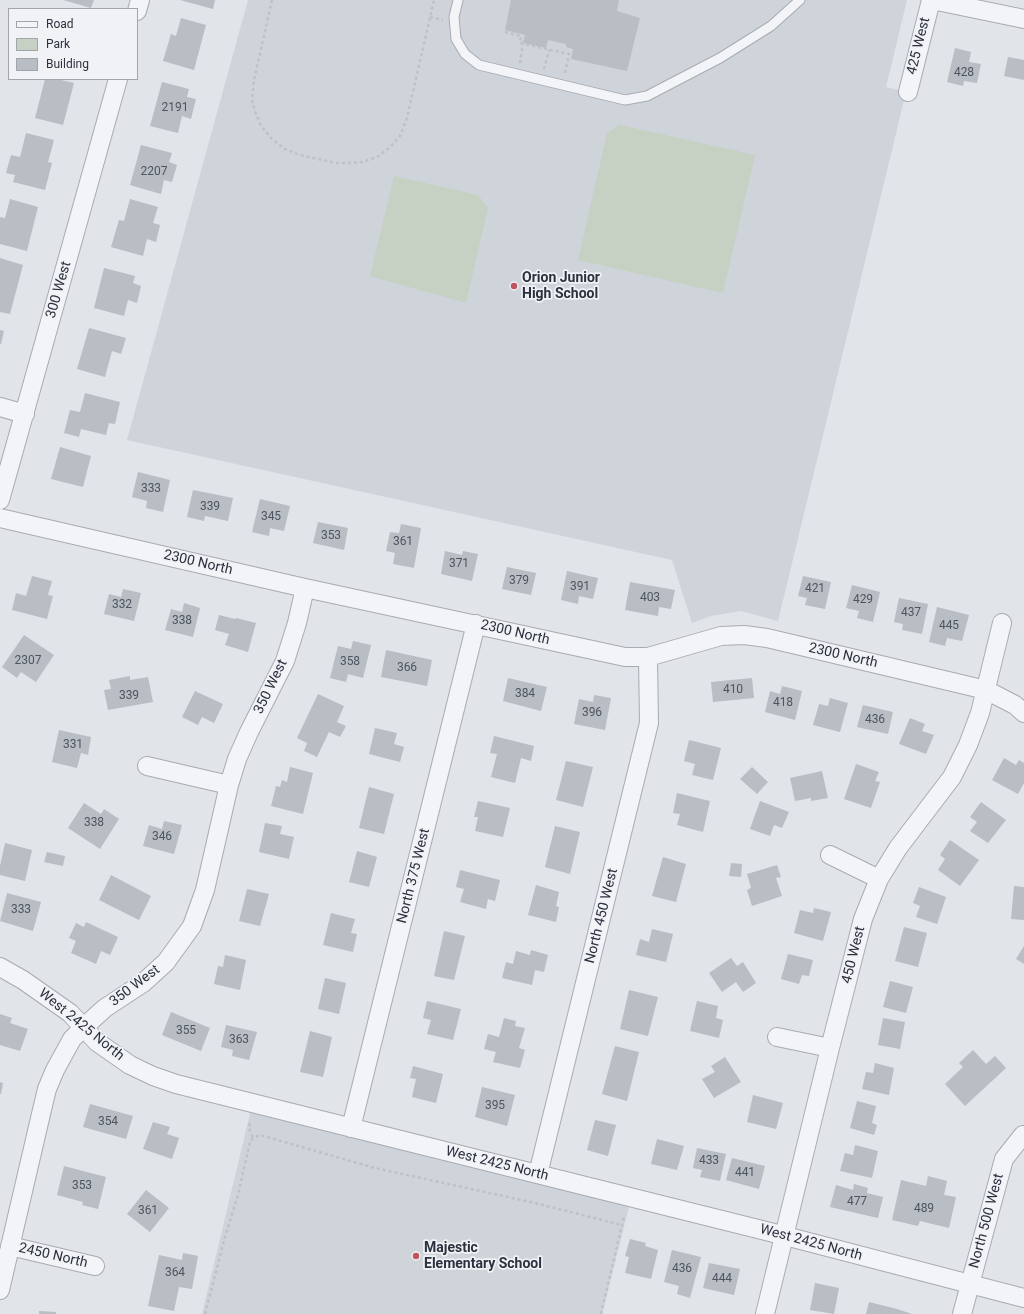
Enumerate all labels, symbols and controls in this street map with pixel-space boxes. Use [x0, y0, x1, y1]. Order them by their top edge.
legend [8, 8, 138, 80]
street label: 425 West [904, 16, 934, 76]
text: Road [46, 17, 74, 31]
text: Park [46, 37, 70, 51]
text: Building [46, 57, 89, 71]
house number: 428 [954, 66, 974, 80]
house number: 2191 [162, 101, 188, 115]
house number: 2207 [141, 165, 167, 179]
street label: 300 West [43, 260, 75, 320]
place label: Orion Junior High School [522, 270, 600, 302]
marker: Orion Junior High School [509, 281, 519, 291]
house number: 333 [141, 482, 161, 496]
house number: 339 [200, 500, 220, 514]
house number: 345 [261, 510, 281, 524]
house number: 353 [321, 529, 341, 543]
house number: 361 [393, 535, 413, 549]
street label: 2300 North [162, 547, 234, 579]
house number: 371 [449, 557, 469, 571]
house number: 379 [509, 574, 529, 588]
house number: 391 [570, 580, 590, 594]
house number: 421 [805, 582, 825, 596]
house number: 403 [640, 591, 660, 605]
house number: 429 [853, 593, 873, 607]
house number: 332 [112, 598, 132, 612]
house number: 437 [901, 606, 921, 620]
house number: 338 [172, 614, 192, 628]
street label: 2300 North [479, 617, 551, 649]
house number: 445 [939, 619, 959, 633]
street label: 2300 North [807, 640, 879, 672]
house number: 2307 [15, 654, 41, 668]
house number: 358 [340, 655, 360, 669]
street label: 350 West [251, 657, 291, 717]
house number: 366 [397, 661, 417, 675]
house number: 410 [723, 683, 743, 697]
house number: 384 [515, 687, 535, 701]
house number: 339 [119, 689, 139, 703]
house number: 418 [773, 696, 793, 710]
house number: 396 [582, 706, 602, 720]
house number: 436 [865, 713, 885, 727]
house number: 331 [63, 738, 83, 752]
house number: 338 [84, 816, 104, 830]
street label: North 375 West [394, 827, 434, 925]
house number: 346 [152, 830, 172, 844]
street label: North 450 West [582, 867, 622, 965]
house number: 333 [11, 903, 31, 917]
street label: 450 West [839, 925, 869, 985]
street label: 350 West [107, 962, 163, 1010]
street label: West 2425 North [35, 985, 127, 1065]
house number: 355 [176, 1024, 196, 1038]
house number: 363 [229, 1033, 249, 1047]
house number: 395 [485, 1099, 505, 1113]
house number: 354 [98, 1115, 118, 1129]
street label: West 2425 North [444, 1143, 550, 1185]
house number: 433 [699, 1154, 719, 1168]
house number: 441 [735, 1166, 755, 1180]
street label: North 500 West [966, 1172, 1008, 1270]
house number: 353 [72, 1179, 92, 1193]
house number: 477 [847, 1195, 867, 1209]
house number: 489 [914, 1202, 934, 1216]
house number: 361 [138, 1204, 158, 1218]
street label: West 2425 North [758, 1221, 864, 1265]
street label: 2450 North [17, 1240, 89, 1272]
place label: Majestic Elementary School [424, 1240, 542, 1272]
marker: Majestic Elementary School [411, 1251, 421, 1261]
house number: 436 [672, 1262, 692, 1276]
house number: 364 [165, 1266, 185, 1280]
house number: 444 [712, 1272, 732, 1286]

